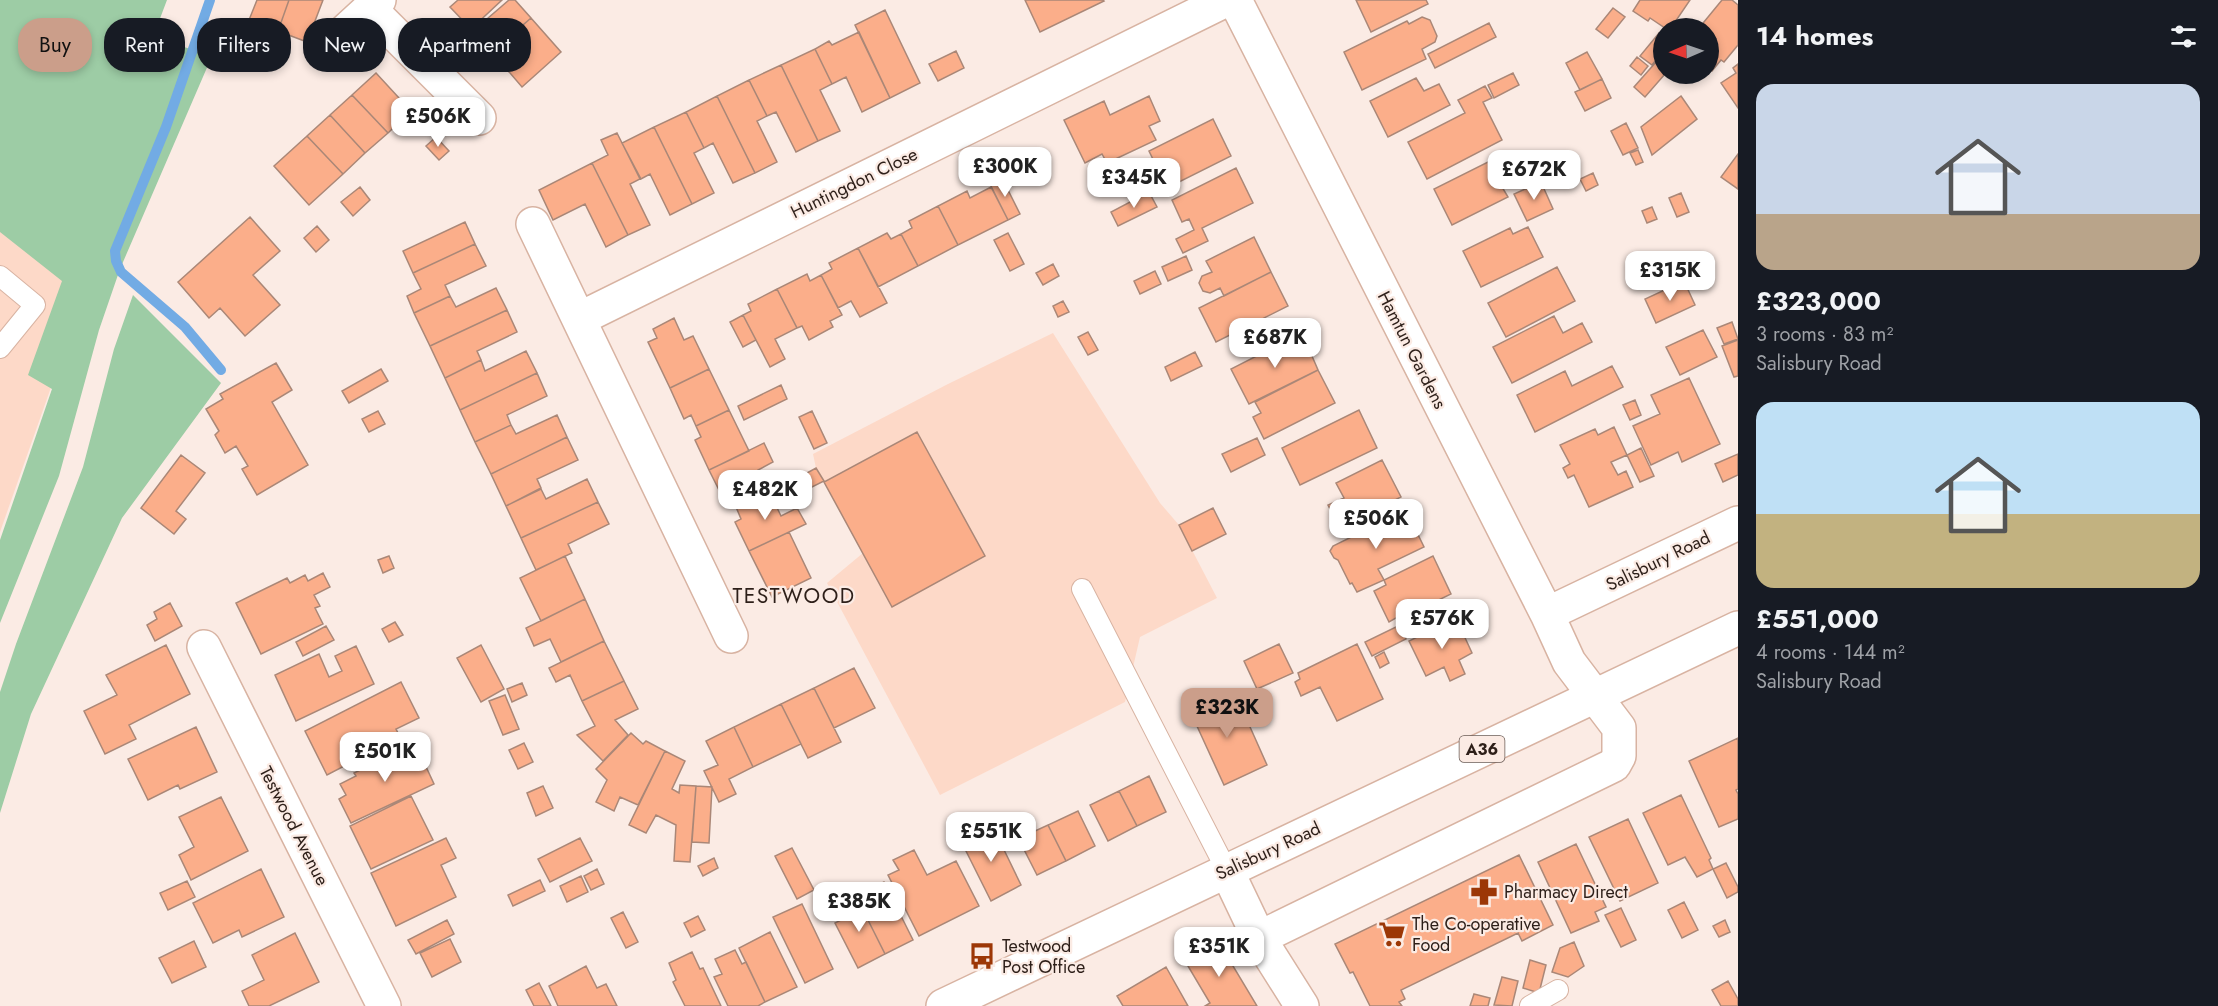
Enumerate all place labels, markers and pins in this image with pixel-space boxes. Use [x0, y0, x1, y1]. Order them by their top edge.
pin: £506K [396, 97, 480, 148]
pin: £300K [963, 147, 1047, 198]
pin: £672K [1492, 150, 1576, 201]
pin: £345K [1092, 158, 1176, 209]
pin: £315K [1628, 251, 1712, 302]
pin: £687K [1233, 318, 1317, 369]
pin: £482K [723, 470, 807, 521]
pin: £506K [1334, 499, 1418, 550]
pin: £576K [1400, 599, 1484, 650]
pin: £323K [1185, 688, 1269, 739]
pin: £501K [343, 732, 427, 783]
pin: £551K [949, 812, 1033, 863]
pharmacy icon: Pharmacy Direct [1469, 877, 1499, 907]
place label: Pharmacy Direct [1504, 879, 1628, 905]
pin: £385K [817, 882, 901, 933]
place label: The Co-operative Food [1412, 911, 1541, 958]
supermarket icon: The Co-operative Food [1377, 919, 1407, 949]
pin: £351K [1177, 927, 1261, 978]
place label: Testwood Post Office [1002, 933, 1085, 980]
bus stop icon: Testwood Post Office [967, 941, 997, 971]

